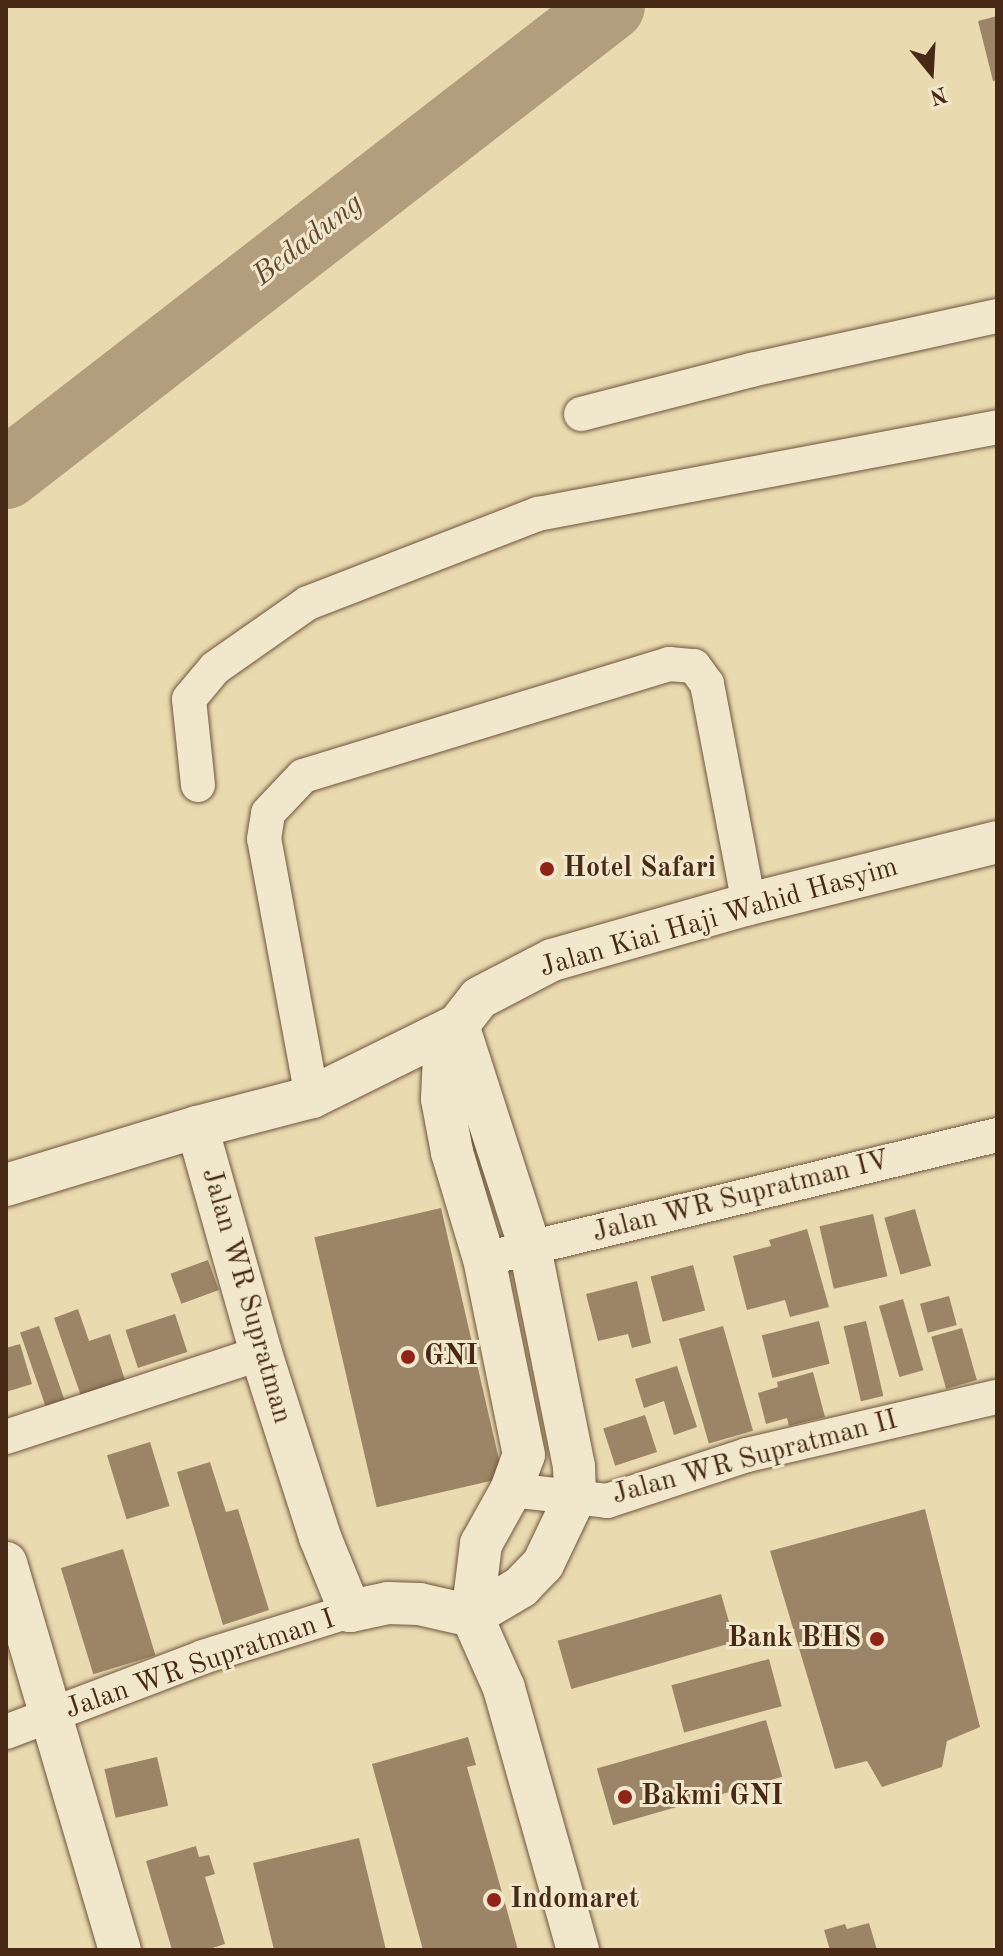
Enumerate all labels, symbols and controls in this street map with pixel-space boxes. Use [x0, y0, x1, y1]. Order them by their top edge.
north arrow [891, 32, 971, 112]
text: N [927, 82, 950, 108]
water label: Bedadung [246, 186, 370, 294]
street label: Jalan Kiai Haji Wahid Hasyim [536, 851, 902, 985]
place label: Hotel Safari [563, 852, 716, 886]
marker: Hotel Safari [538, 860, 556, 878]
street label: Jalan WR Supratman IV [589, 1144, 893, 1250]
street label: Jalan WR Supratman [193, 1164, 299, 1428]
place label: GNI [424, 1340, 478, 1374]
marker: GNI [399, 1348, 417, 1366]
street label: Jalan WR Supratman II [609, 1404, 901, 1512]
street label: Jalan WR Supratman I [61, 1603, 339, 1727]
place label: Bank BHS [727, 1622, 861, 1656]
marker: Bank BHS [868, 1630, 886, 1648]
place label: Bakmi GNI [641, 1780, 783, 1814]
marker: Bakmi GNI [616, 1788, 634, 1806]
place label: Indomaret [510, 1883, 639, 1917]
marker: Indomaret [485, 1891, 503, 1909]

